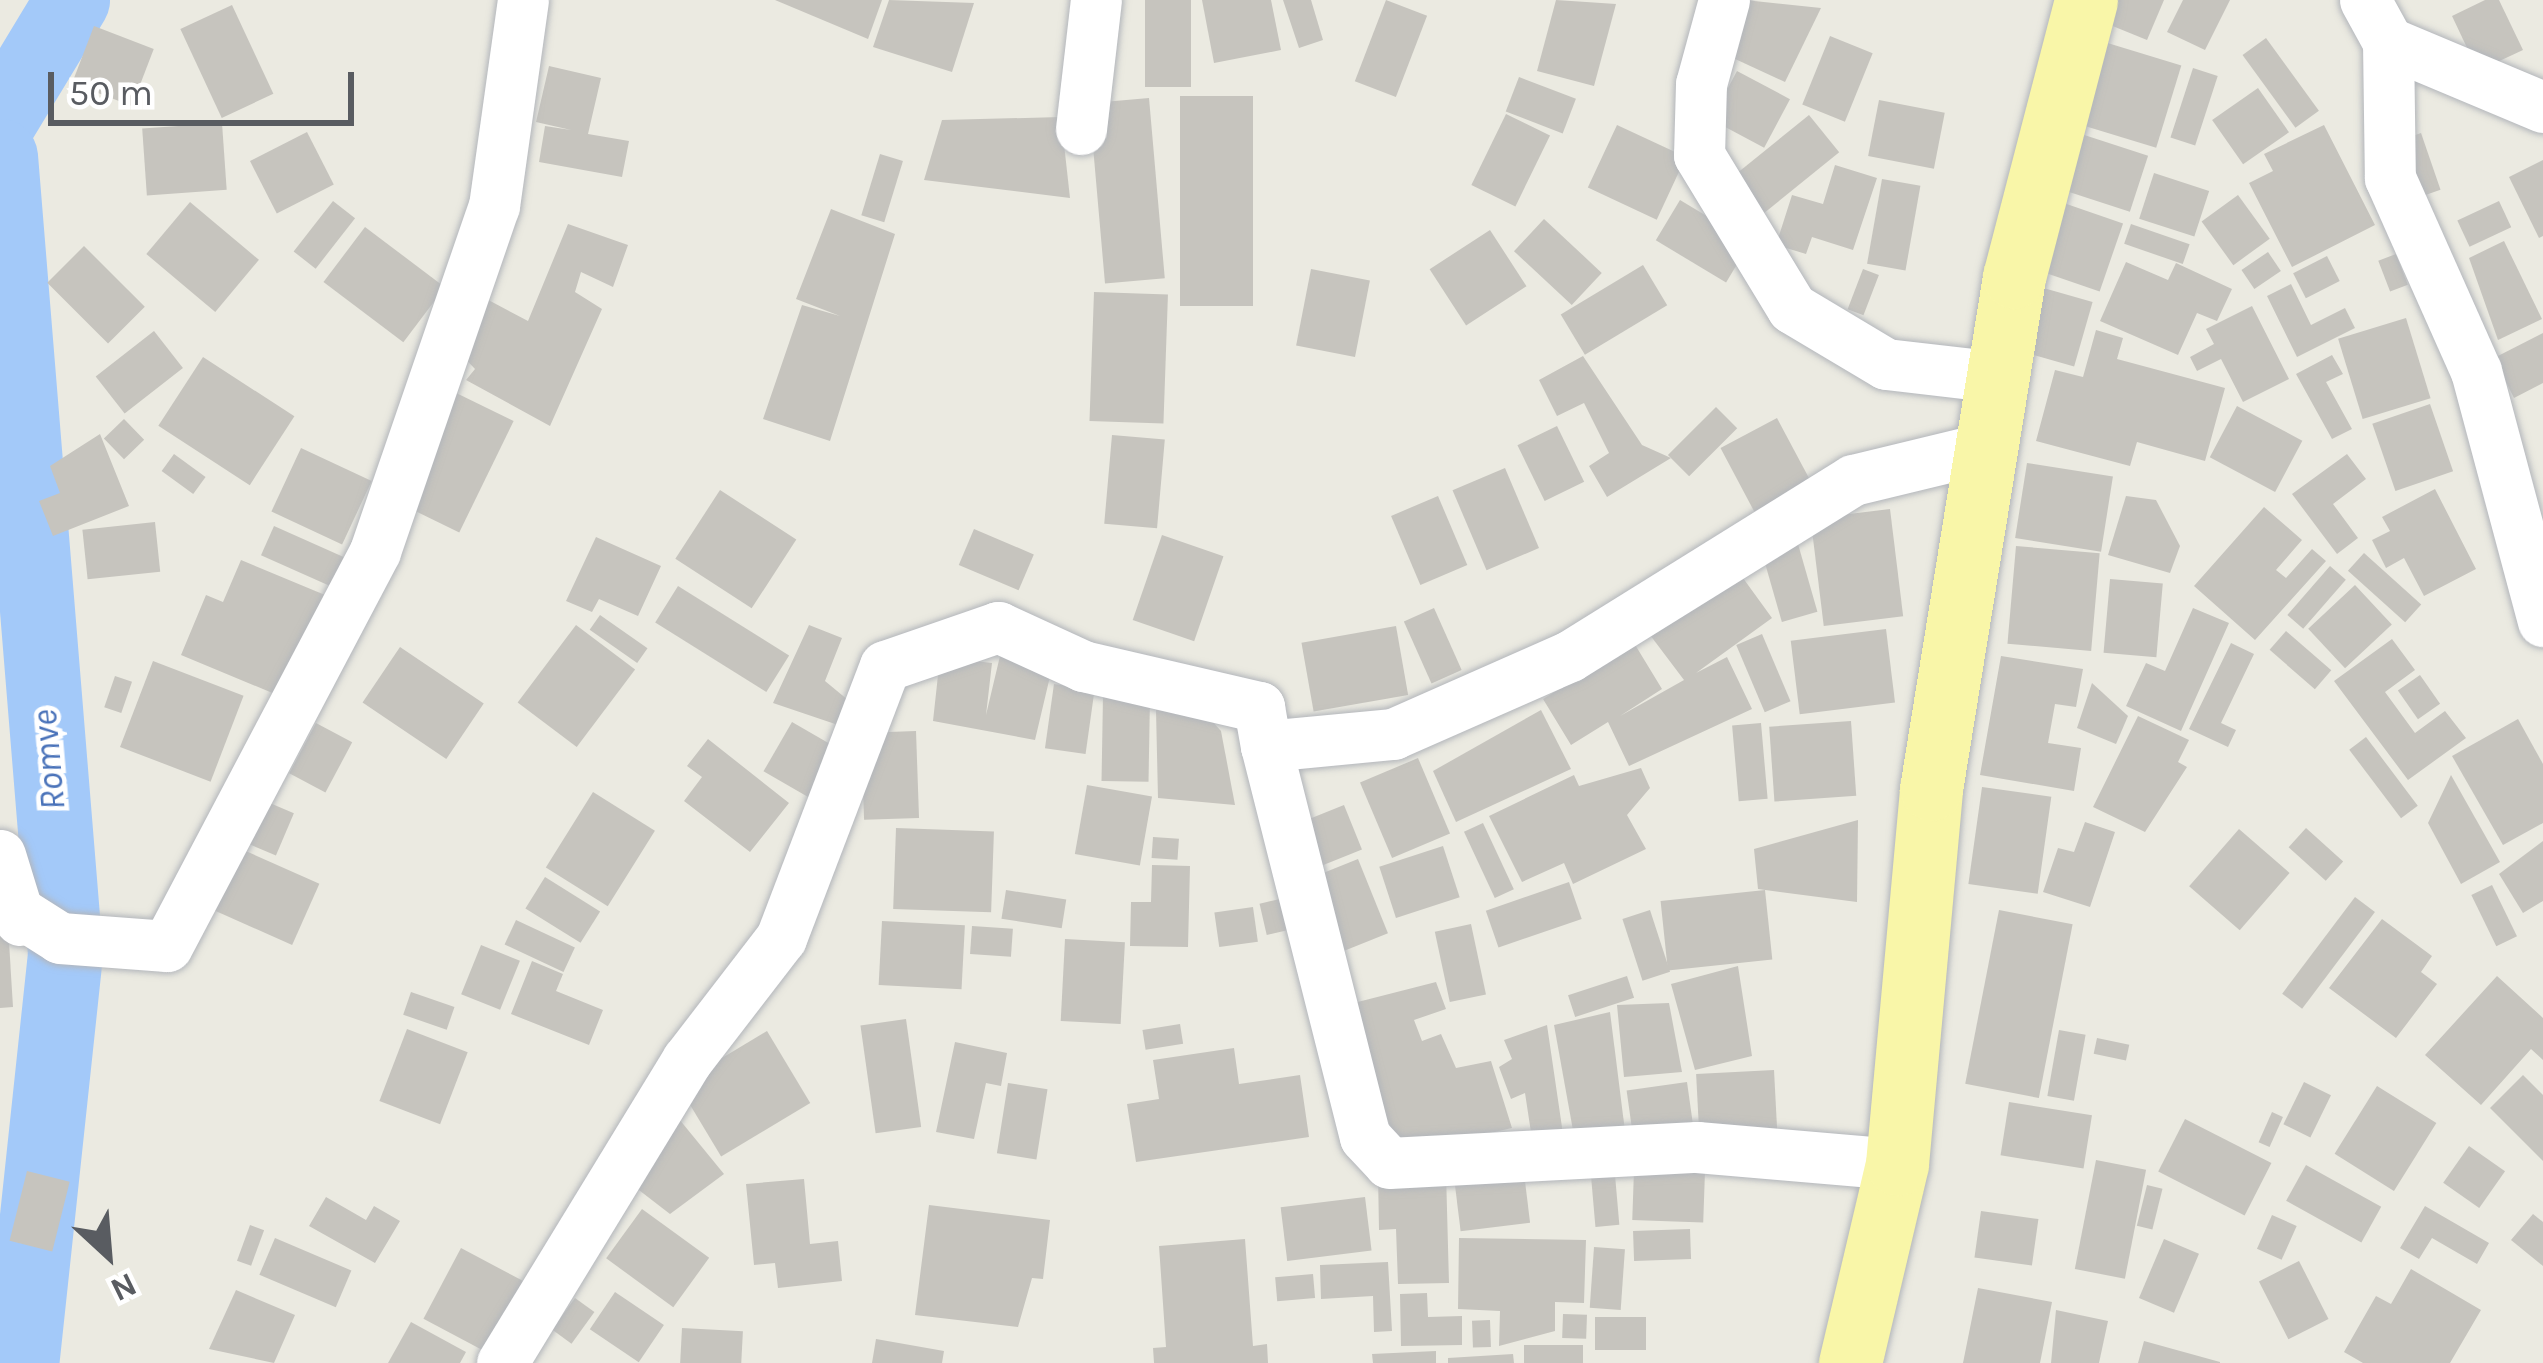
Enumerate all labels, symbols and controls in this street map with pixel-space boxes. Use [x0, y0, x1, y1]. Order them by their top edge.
scale bar [54, 48, 360, 122]
text: 50 m [69, 72, 153, 114]
water label: Romve [23, 708, 75, 812]
north arrow [48, 1195, 168, 1315]
text: N [105, 1265, 143, 1310]

